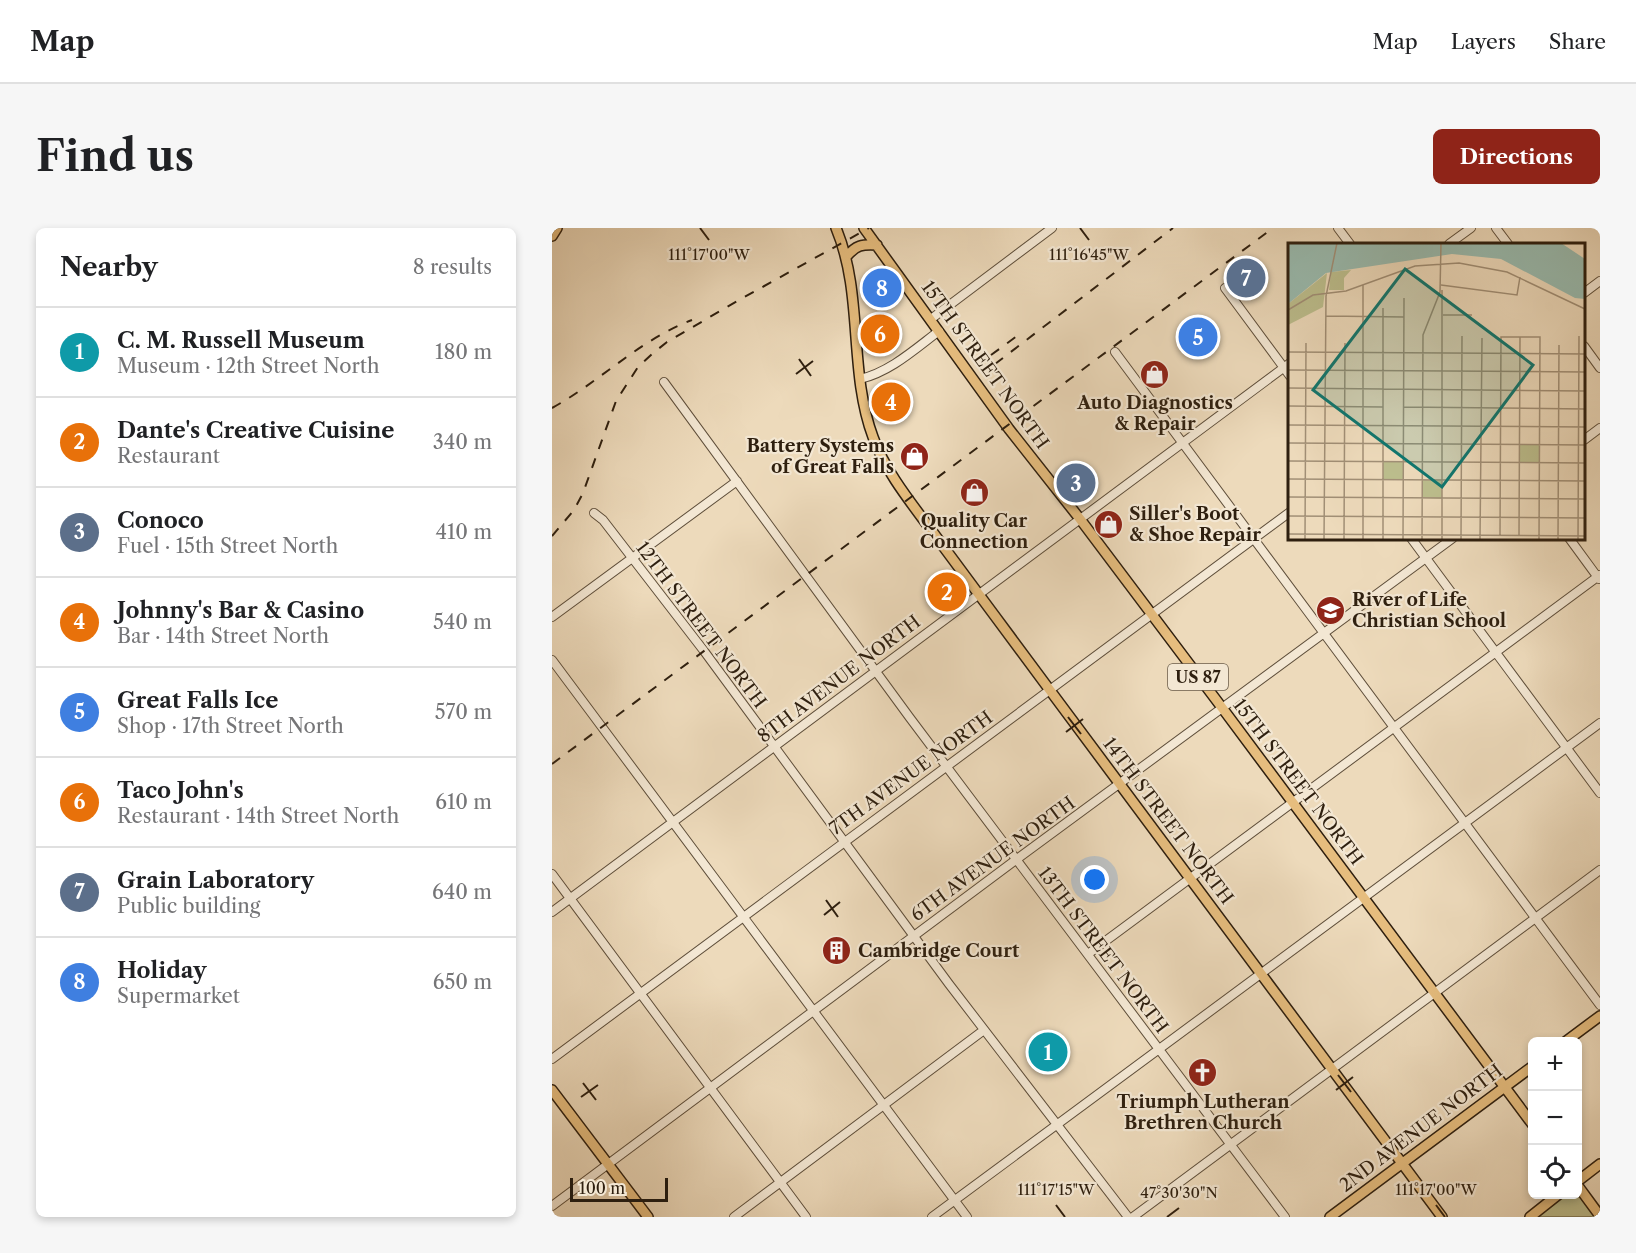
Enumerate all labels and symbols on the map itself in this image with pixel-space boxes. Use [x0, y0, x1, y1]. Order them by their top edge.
inset map [1288, 243, 1585, 540]
text: 111°17'00"W [668, 245, 750, 264]
text: 111°16'45"W [1049, 245, 1129, 264]
pin: 7 [1226, 256, 1266, 300]
pin: 8 [862, 266, 902, 310]
street label: 15TH STREET NORTH [917, 277, 1053, 453]
pin: 6 [860, 312, 900, 356]
pin: 5 [1178, 314, 1218, 360]
shop icon: Auto Diagnostics & Repair [1139, 358, 1171, 390]
pin: 4 [872, 380, 910, 424]
place label: Auto Diagnostics & Repair [1076, 392, 1233, 435]
place label: Battery Systems of Great Falls [746, 435, 894, 478]
shop icon: Battery Systems of Great Falls [899, 440, 931, 472]
pin: 3 [1056, 460, 1096, 506]
shop icon: Quality Car Connection [958, 476, 990, 508]
place label: Siller's Boot & Shoe Repair [1129, 503, 1261, 546]
shop icon: Siller's Boot & Shoe Repair [1092, 508, 1124, 540]
place label: Quality Car Connection [920, 510, 1029, 553]
street label: 12TH STREET NORTH [631, 537, 771, 713]
pin: 2 [928, 570, 966, 614]
place label: River of Life Christian School [1352, 589, 1506, 632]
school or university icon: River of Life Christian School [1315, 594, 1347, 626]
street label: 8TH AVENUE NORTH [753, 611, 925, 747]
road number: US 87 [1168, 664, 1228, 690]
street label: 15TH STREET NORTH [1228, 695, 1368, 869]
street label: 7TH AVENUE NORTH [825, 706, 997, 840]
street label: 14TH STREET NORTH [1098, 733, 1238, 909]
street label: 6TH AVENUE NORTH [907, 792, 1079, 926]
street label: 13TH STREET NORTH [1033, 863, 1173, 1037]
your location [1080, 865, 1109, 894]
building icon: Cambridge Court [821, 935, 853, 967]
place label: Cambridge Court [858, 940, 1020, 962]
pin: 1 [1028, 1030, 1068, 1074]
church icon: Triumph Lutheran Brethren Church [1187, 1057, 1219, 1089]
street label: 2ND AVENUE NORTH [1335, 1060, 1507, 1196]
place label: Triumph Lutheran Brethren Church [1116, 1091, 1290, 1134]
scale bar [570, 1175, 668, 1202]
text: 111°17'15"W [1017, 1180, 1095, 1199]
text: 111°17'00"W [1395, 1180, 1477, 1199]
text: 47°30'30"N [1140, 1183, 1218, 1202]

